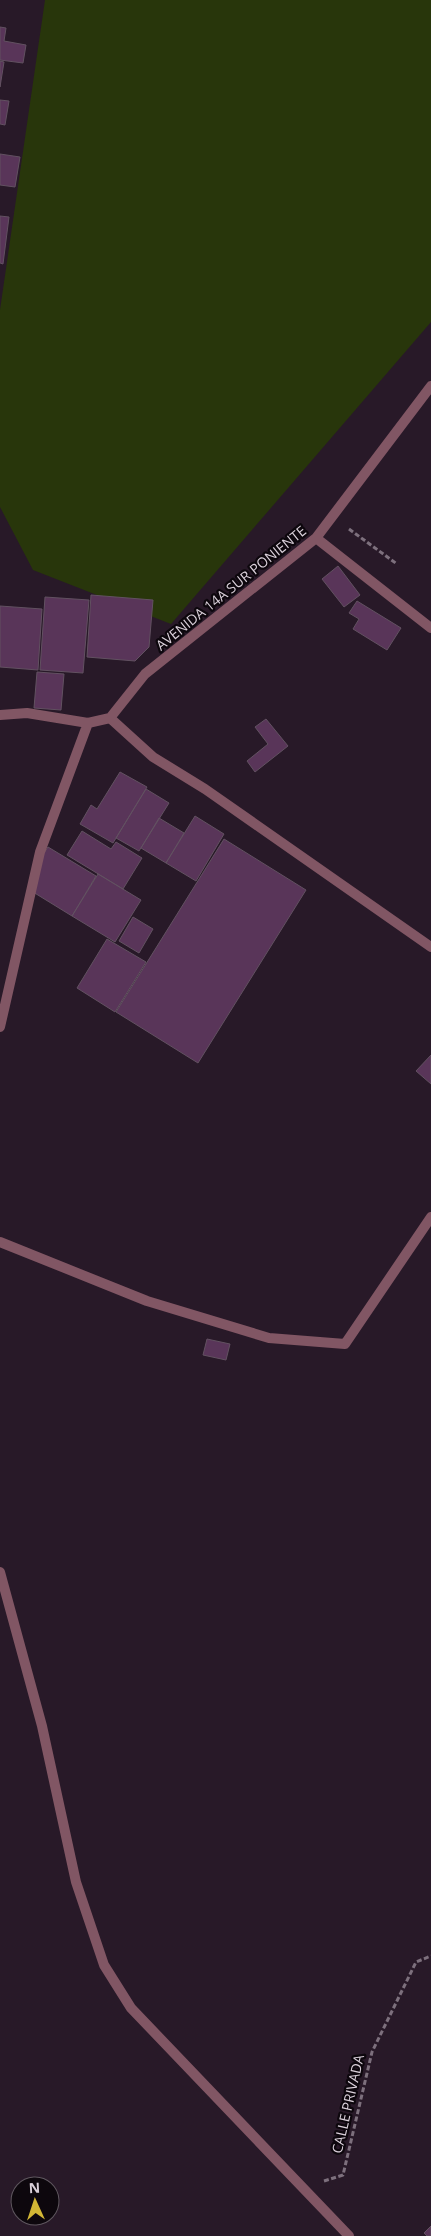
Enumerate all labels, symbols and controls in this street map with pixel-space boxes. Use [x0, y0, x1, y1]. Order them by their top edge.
street label: AVENIDA 14A SUR PONIENTE [152, 521, 310, 654]
street label: CALLE PRIVADA [327, 2052, 368, 2155]
north arrow [10, 2176, 60, 2226]
text: N [28, 2178, 40, 2197]

